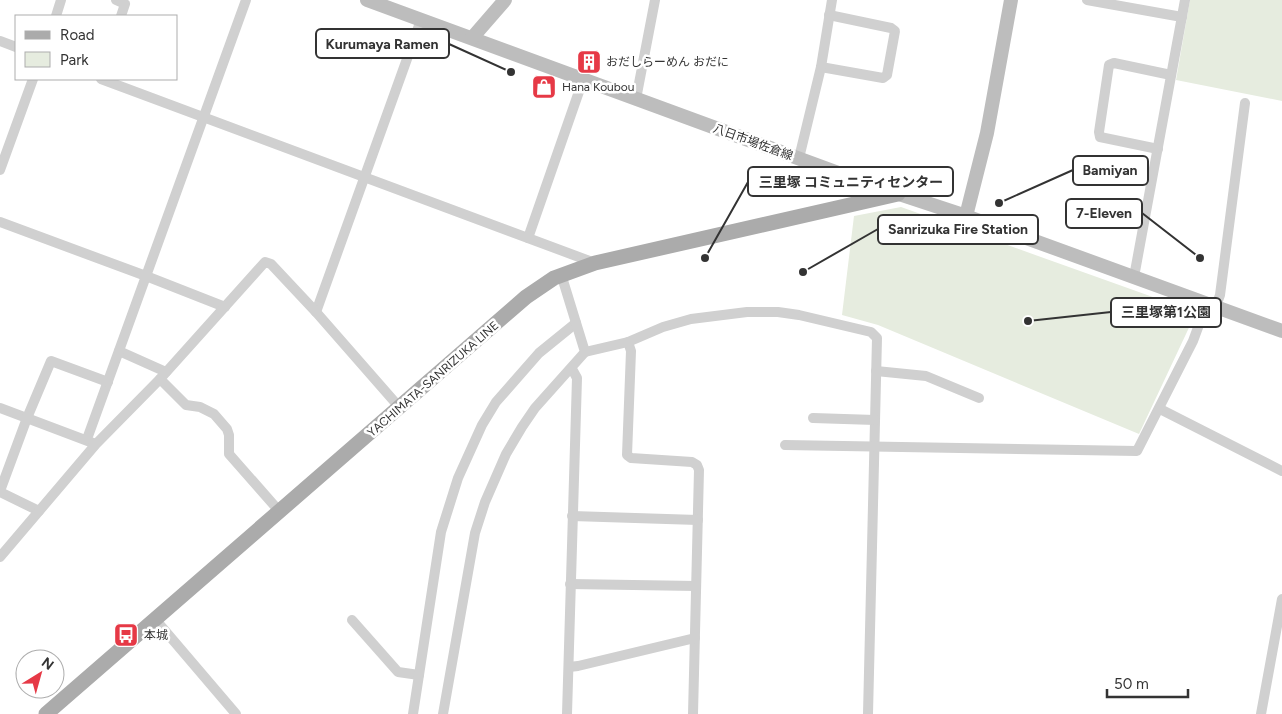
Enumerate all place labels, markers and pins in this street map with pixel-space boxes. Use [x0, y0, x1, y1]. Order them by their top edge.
callout: Kurumaya Ramen [316, 29, 449, 58]
building icon: おだしらーめん おだに [576, 49, 602, 75]
place label: おだしらーめん おだに [606, 55, 729, 69]
shop icon: Hana Koubou [531, 74, 557, 100]
place label: Hana Koubou [562, 80, 634, 94]
callout: Bamiyan [1073, 156, 1148, 185]
callout: 三里塚 コミュニティセンター [748, 167, 953, 196]
callout: 7-Eleven [1066, 199, 1142, 228]
callout: Sanrizuka Fire Station [878, 215, 1038, 244]
callout: 三里塚第1公園 [1111, 298, 1221, 327]
bus stop icon: 本城 [113, 622, 139, 648]
place label: 本城 [144, 628, 168, 642]

